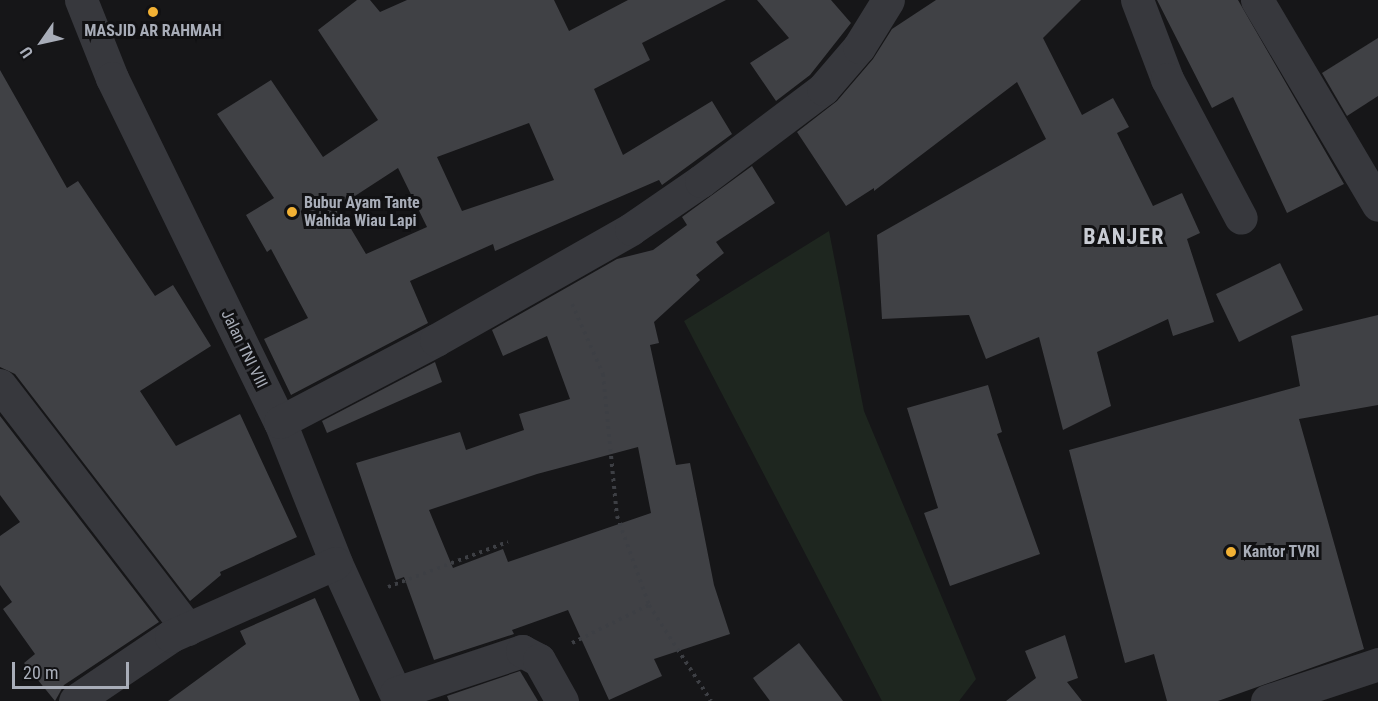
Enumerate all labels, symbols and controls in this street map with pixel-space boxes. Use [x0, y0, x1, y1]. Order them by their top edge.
marker: MASJID AR RAHMAH [146, 5, 160, 19]
north arrow [12, 12, 72, 72]
place label: MASJID AR RAHMAH [84, 21, 222, 41]
text: U [16, 43, 37, 61]
place label: Bubur Ayam Tante Wahida Wiau Lapi [304, 193, 420, 231]
marker: Bubur Ayam Tante Wahida Wiau Lapi [285, 205, 299, 219]
district label: BANJER [1083, 224, 1165, 250]
street label: Jalan TNI VIII [217, 307, 271, 391]
place label: Kantor TVRI [1243, 542, 1320, 562]
marker: Kantor TVRI [1224, 545, 1238, 559]
scale bar [15, 650, 132, 688]
text: 20 m [23, 662, 58, 683]

